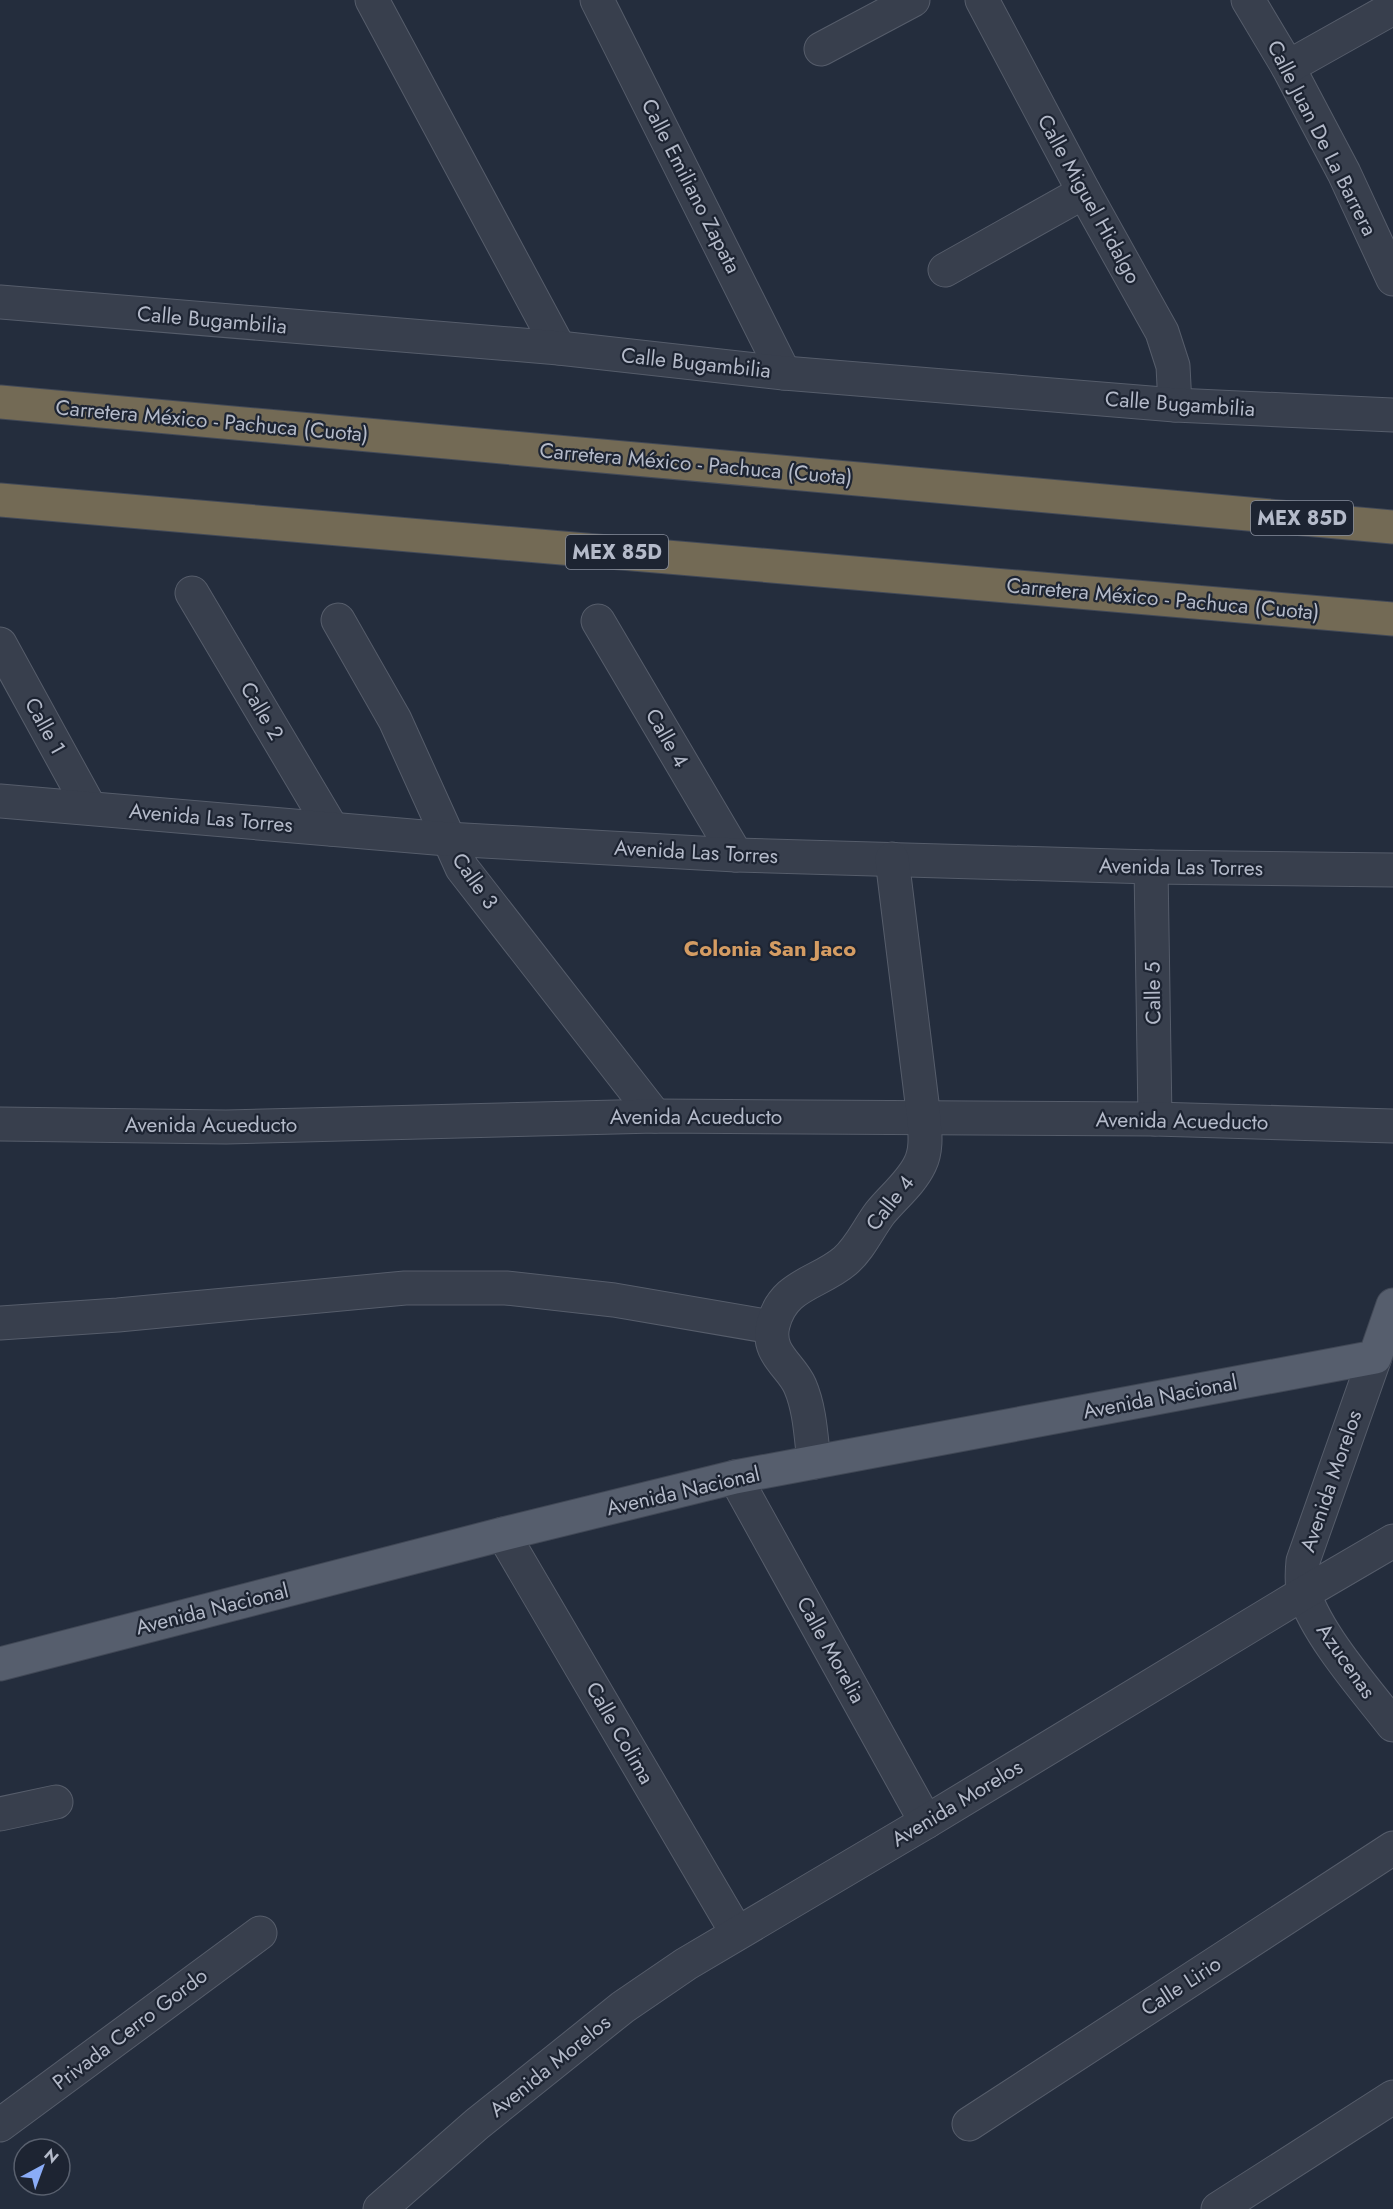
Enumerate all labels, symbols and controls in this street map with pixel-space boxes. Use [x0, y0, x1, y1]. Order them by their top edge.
street label: Calle Juan De La Barrera [1260, 35, 1384, 241]
street label: Calle Emiliano Zapata [634, 93, 748, 279]
street label: Calle Miguel Hidalgo [1030, 109, 1148, 289]
street label: Calle Bugambilia [136, 299, 288, 341]
street label: Calle Bugambilia [620, 340, 772, 386]
street label: Calle Bugambilia [1104, 384, 1256, 424]
street label: Carretera México - Pachuca (Cuota) [54, 392, 370, 450]
street label: Carretera México - Pachuca (Cuota) [538, 435, 854, 493]
road number: MEX 85D [1251, 501, 1353, 535]
road number: MEX 85D [566, 535, 668, 569]
street label: Carretera México - Pachuca (Cuota) [1005, 570, 1321, 628]
street label: Calle 2 [233, 676, 291, 746]
street label: Calle 1 [17, 692, 73, 760]
street label: Calle 4 [638, 703, 696, 773]
street label: Avenida Las Torres [128, 796, 294, 840]
street label: Avenida Las Torres [613, 833, 779, 871]
street label: Calle 3 [445, 847, 505, 915]
street label: Avenida Las Torres [1099, 851, 1263, 883]
district label: Colonia San Jaco [684, 932, 856, 964]
street label: Calle 5 [1137, 961, 1169, 1025]
street label: Avenida Acueducto [610, 1102, 782, 1132]
street label: Avenida Acueducto [1095, 1104, 1269, 1138]
street label: Avenida Acueducto [125, 1110, 297, 1140]
street label: Calle 4 [859, 1169, 921, 1237]
street label: Avenida Nacional [1080, 1367, 1240, 1427]
street label: Avenida Morelos [1293, 1406, 1369, 1556]
street label: Avenida Nacional [603, 1459, 763, 1523]
street label: Avenida Nacional [132, 1575, 292, 1643]
street label: Calle Morelia [789, 1591, 873, 1709]
street label: Azucenas [1309, 1617, 1383, 1705]
street label: Calle Colima [579, 1676, 661, 1790]
street label: Avenida Morelos [886, 1752, 1028, 1854]
street label: Calle Lirio [1135, 1949, 1227, 2023]
street label: Privada Cerro Gordo [46, 1961, 214, 2097]
street label: Avenida Morelos [483, 2008, 617, 2124]
north arrow [12, 2137, 72, 2197]
text: N [39, 2143, 64, 2169]

